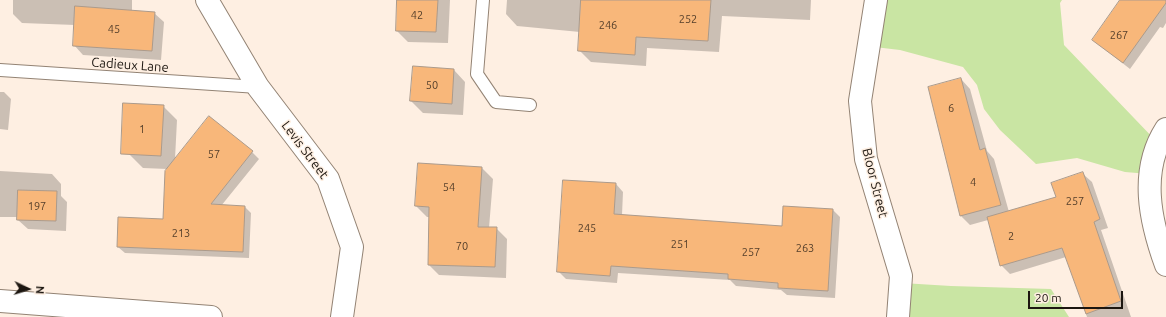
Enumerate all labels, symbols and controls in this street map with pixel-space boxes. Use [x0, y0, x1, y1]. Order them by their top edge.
house number: 42 [411, 8, 423, 22]
house number: 252 [679, 12, 697, 26]
house number: 246 [599, 18, 617, 32]
house number: 45 [108, 22, 120, 36]
house number: 267 [1110, 28, 1128, 42]
street label: Cadieux Lane [91, 55, 169, 75]
house number: 50 [426, 78, 438, 92]
house number: 6 [948, 101, 954, 115]
street label: Levis Street [278, 118, 332, 182]
house number: 1 [139, 122, 145, 136]
house number: 57 [208, 147, 220, 161]
street label: Bloor Street [859, 147, 891, 219]
house number: 4 [970, 175, 976, 189]
house number: 54 [443, 180, 455, 194]
house number: 257 [1066, 194, 1084, 208]
house number: 197 [28, 199, 46, 213]
house number: 245 [578, 221, 596, 235]
house number: 213 [172, 226, 190, 240]
house number: 2 [1008, 229, 1014, 243]
house number: 251 [671, 237, 689, 251]
house number: 70 [456, 239, 468, 253]
house number: 263 [796, 241, 814, 255]
house number: 257 [742, 245, 760, 259]
north arrow [8, 269, 48, 309]
scale bar [1030, 283, 1125, 309]
text: N [34, 285, 46, 294]
text: 20 m [1035, 291, 1062, 304]

